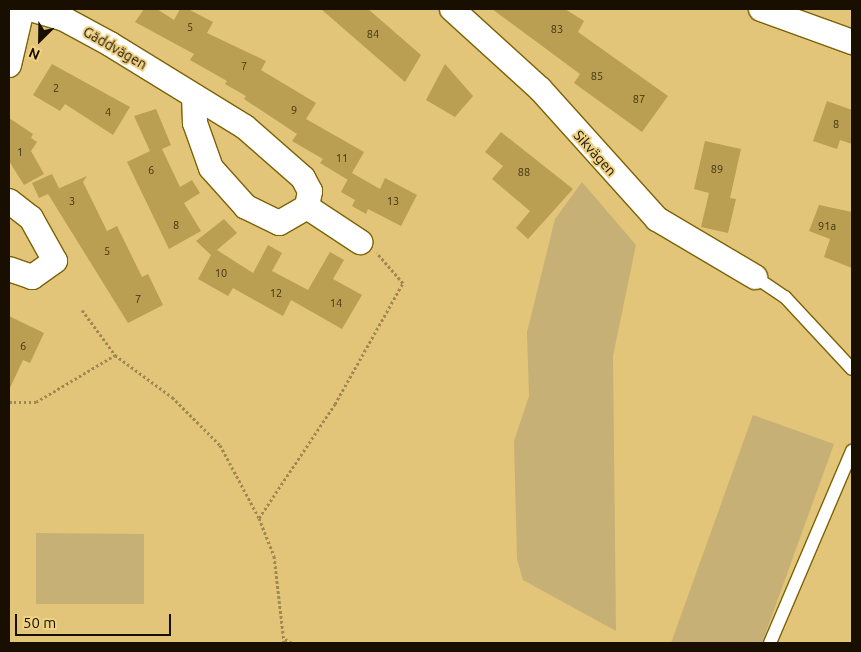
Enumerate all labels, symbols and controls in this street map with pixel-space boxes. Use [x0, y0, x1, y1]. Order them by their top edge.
north arrow [15, 15, 65, 65]
house number: 5 [187, 20, 193, 34]
house number: 83 [551, 22, 563, 36]
street label: Gäddvägen [80, 23, 150, 73]
house number: 84 [367, 27, 379, 41]
text: N [26, 44, 42, 63]
house number: 7 [241, 59, 247, 73]
house number: 85 [591, 69, 603, 83]
house number: 2 [53, 81, 59, 95]
house number: 87 [633, 92, 645, 106]
house number: 9 [291, 103, 297, 117]
house number: 4 [105, 105, 111, 119]
house number: 8 [833, 117, 839, 131]
street label: Sikvägen [570, 127, 620, 179]
house number: 1 [17, 145, 23, 159]
house number: 11 [336, 151, 348, 165]
house number: 89 [711, 162, 723, 176]
house number: 6 [148, 163, 154, 177]
house number: 88 [518, 165, 530, 179]
house number: 3 [69, 194, 75, 208]
house number: 13 [387, 194, 399, 208]
house number: 8 [173, 218, 179, 232]
house number: 91a [818, 219, 836, 233]
house number: 5 [104, 244, 110, 258]
house number: 10 [215, 266, 227, 280]
house number: 12 [270, 286, 282, 300]
house number: 7 [135, 292, 141, 306]
house number: 14 [330, 296, 342, 310]
house number: 6 [20, 339, 26, 353]
scale bar [18, 604, 174, 636]
text: 50 m [23, 614, 56, 631]

